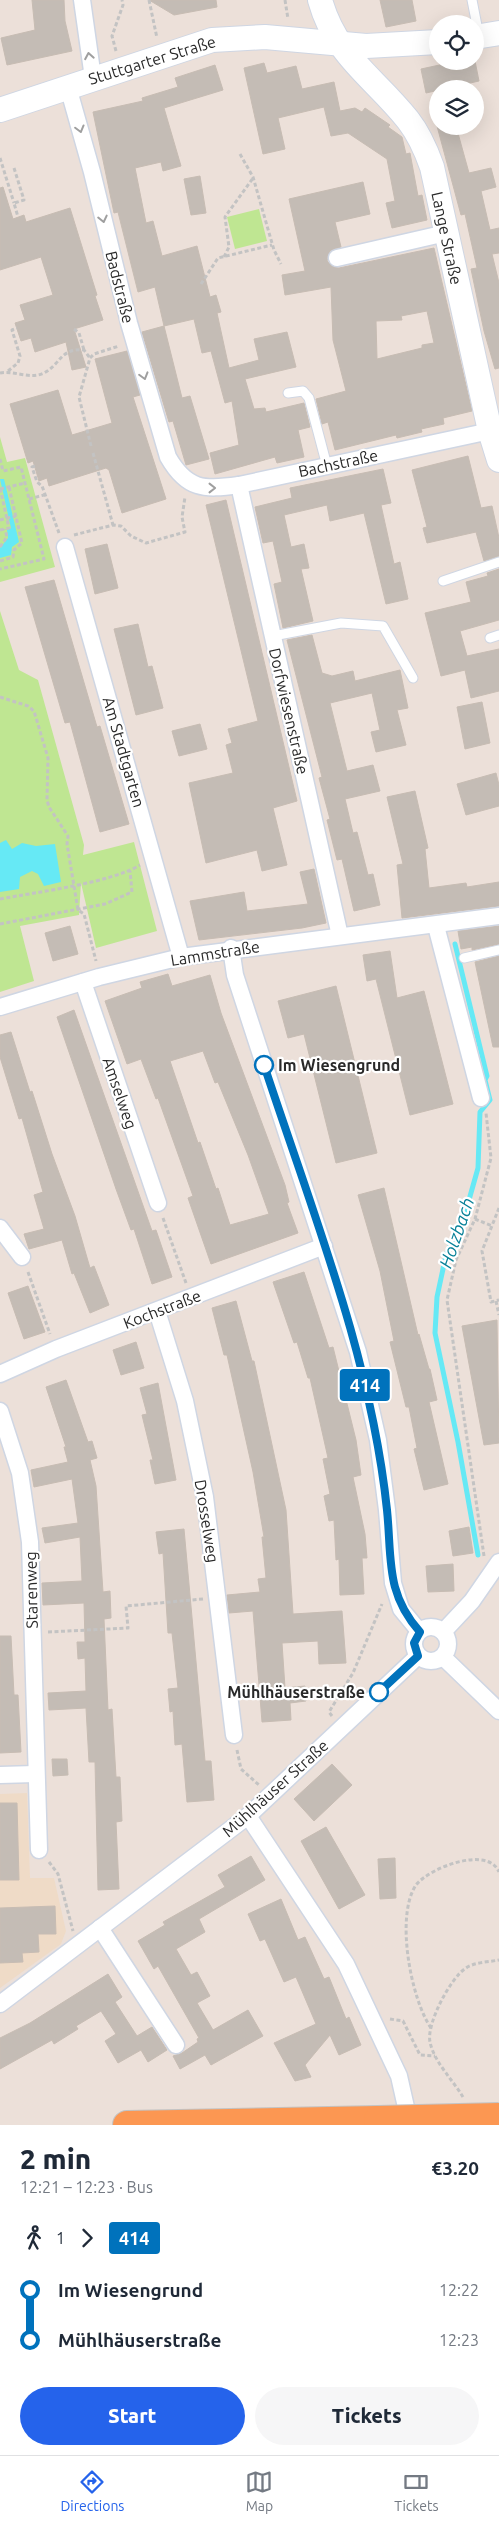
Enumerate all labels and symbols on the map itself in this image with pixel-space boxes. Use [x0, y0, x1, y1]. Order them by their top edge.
street label: Stuttgarter Straße [86, 32, 218, 88]
one-way arrow [84, 51, 94, 60]
one-way arrow [75, 124, 85, 132]
street label: Lange Straße [428, 190, 466, 286]
one-way arrow [97, 215, 108, 224]
street label: Badstraße [102, 249, 138, 325]
one-way arrow [139, 372, 149, 380]
street label: Bachstraße [297, 446, 379, 480]
one-way arrow [209, 483, 217, 493]
street label: Dorfwiesenstraße [266, 646, 312, 776]
street label: Am Stadtgarten [100, 695, 148, 809]
street label: Lammstraße [169, 937, 261, 969]
street label: Amselweg [99, 1055, 141, 1131]
marker: Im Wiesengrund [254, 1055, 274, 1075]
place label: Im Wiesengrund [278, 1056, 400, 1074]
water label: Holzbach [435, 1195, 477, 1271]
street label: Kochstraße [121, 1286, 203, 1332]
line badge: 414 [336, 1369, 394, 1401]
street label: Drosselweg [192, 1478, 222, 1564]
street label: Starenweg [21, 1551, 41, 1629]
marker: Mühlhäuserstraße [369, 1682, 389, 1702]
place label: Mühlhäuserstraße [227, 1683, 365, 1701]
street label: Mühlhäuser Straße [219, 1736, 331, 1840]

